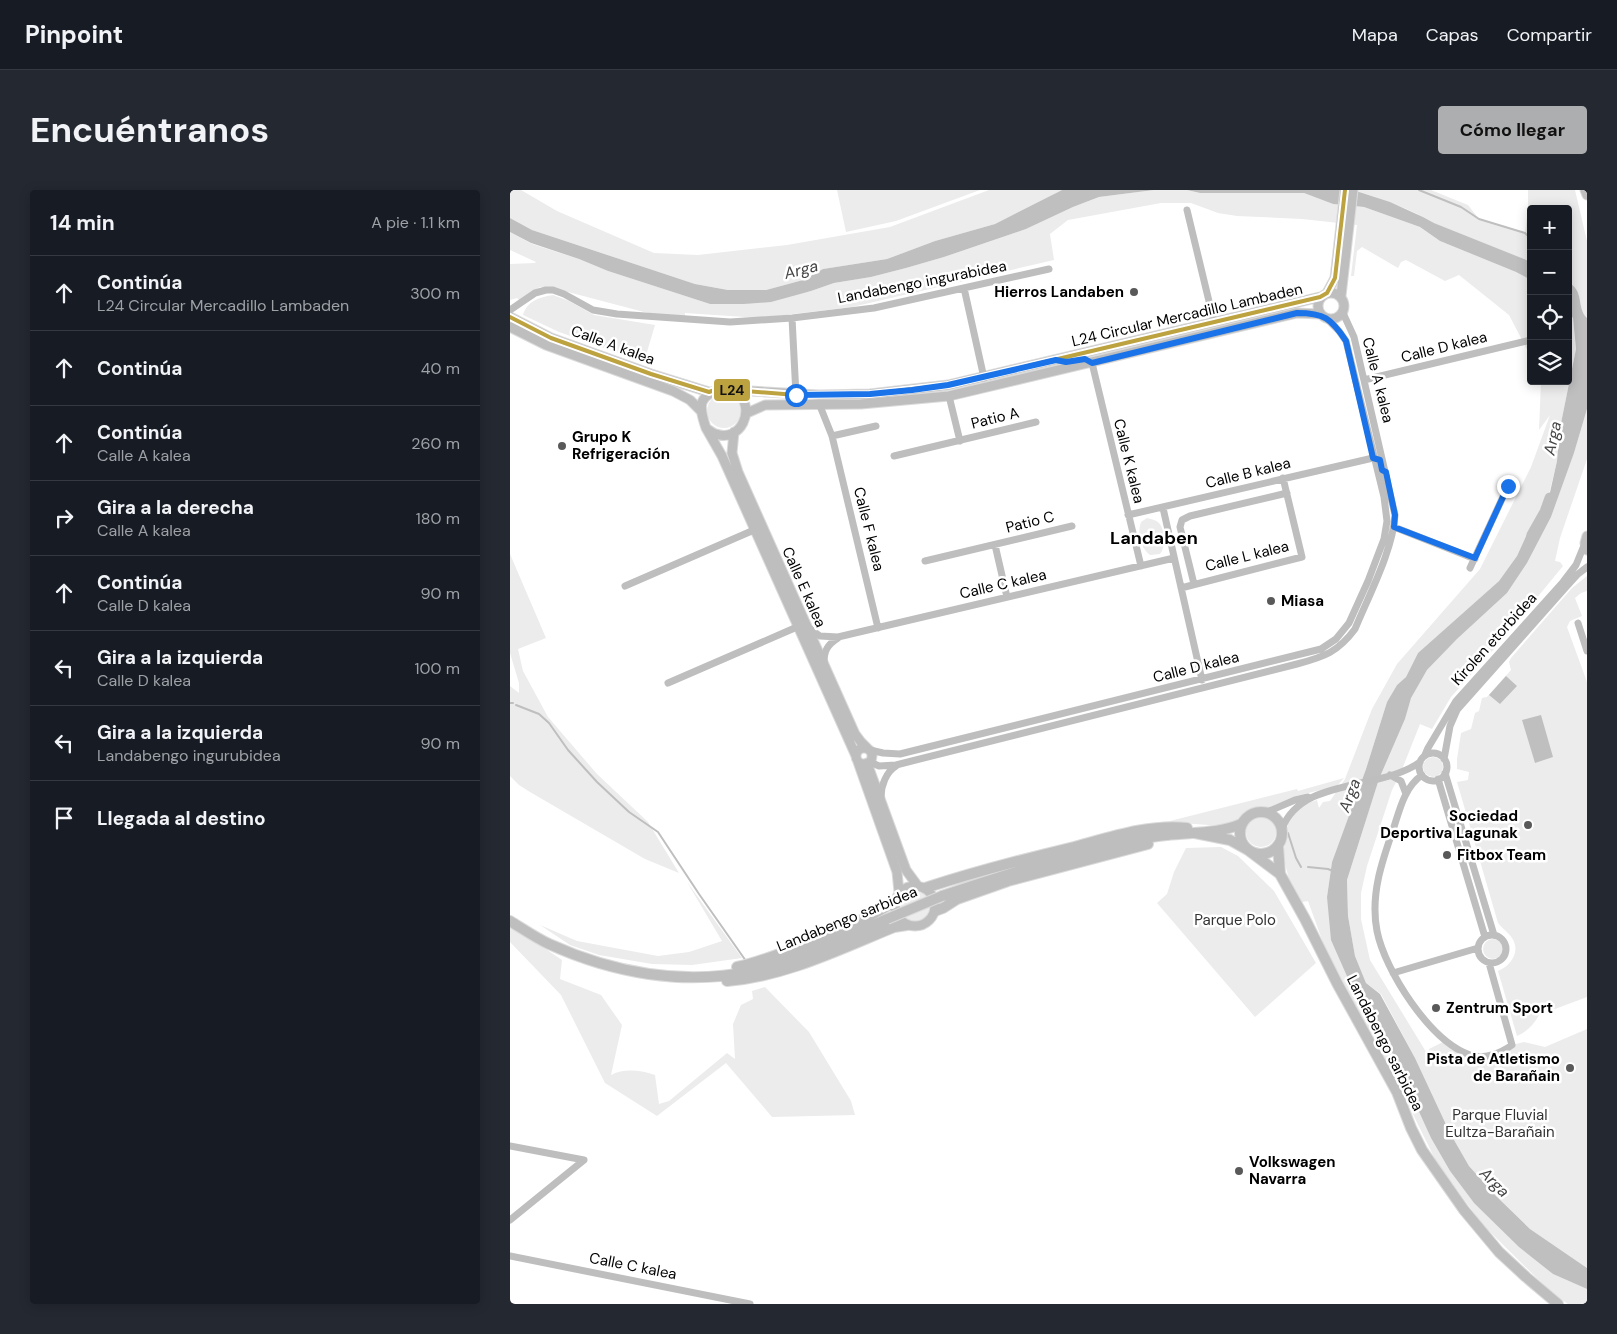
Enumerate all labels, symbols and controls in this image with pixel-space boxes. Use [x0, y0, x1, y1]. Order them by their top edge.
text: Pinpoint [25, 19, 123, 50]
text: Mapa [1352, 23, 1398, 47]
text: Capas [1426, 23, 1479, 47]
text: Compartir [1507, 23, 1592, 47]
button: Cómo llegar [1438, 106, 1587, 154]
text: Encuéntranos [30, 107, 269, 153]
map controls [1527, 205, 1572, 385]
button: + [1527, 205, 1572, 250]
text: 14 min [50, 209, 115, 237]
text: A pie · 1.1 km [371, 212, 460, 233]
button: − [1527, 250, 1572, 295]
water label: Arga [781, 255, 820, 284]
street label: Landabengo ingurabidea [836, 256, 1008, 308]
text: Continúa [97, 270, 182, 295]
icon: ahead [50, 279, 78, 307]
street label: L24 Circular Mercadillo Lambaden [1070, 279, 1304, 351]
place label: Hierros Landaben [994, 282, 1124, 302]
text: 300 m [410, 283, 460, 304]
marker: Hierros Landaben [1128, 286, 1140, 298]
text: L24 Circular Mercadillo Lambaden [97, 295, 349, 316]
button: locate [1527, 295, 1572, 340]
street label: Calle A kalea [568, 321, 658, 369]
street label: Calle D kalea [1399, 327, 1489, 367]
street label: Calle A kalea [1358, 335, 1398, 425]
button: layers [1527, 340, 1572, 385]
icon: ahead [50, 354, 78, 382]
text: Continúa [97, 356, 182, 381]
text: 40 m [421, 358, 460, 379]
line badge: L24 [713, 378, 751, 402]
text: L24 [720, 381, 744, 399]
route start [785, 384, 808, 407]
street label: Patio A [969, 402, 1021, 434]
street label: Calle K kalea [1109, 417, 1149, 505]
water label: Arga [1538, 419, 1566, 458]
text: Continúa [97, 420, 182, 445]
place label: Grupo K Refrigeración [572, 427, 670, 464]
icon: ahead [50, 429, 78, 457]
text: 260 m [411, 433, 460, 454]
marker: Grupo K Refrigeración [556, 440, 568, 452]
text: Calle A kalea [97, 445, 191, 466]
street label: Calle B kalea [1203, 453, 1293, 493]
route end [1497, 475, 1520, 498]
street label: Calle F kalea [849, 485, 889, 573]
text: Gira a la derecha [97, 495, 254, 520]
icon: right [50, 504, 78, 532]
street label: Patio C [1004, 506, 1057, 538]
text: 180 m [416, 508, 460, 529]
text: Calle A kalea [97, 520, 191, 541]
district label: Landaben [1110, 526, 1198, 550]
street label: Calle L kalea [1203, 536, 1291, 576]
street label: Calle E kalea [777, 544, 831, 630]
street label: Calle C kalea [958, 564, 1048, 604]
text: Continúa [97, 570, 182, 595]
icon: ahead [50, 579, 78, 607]
text: 90 m [420, 583, 460, 604]
street label: Kirolen etorbidea [1447, 588, 1541, 690]
place label: Miasa [1281, 591, 1324, 611]
text: Calle D kalea [97, 595, 191, 616]
marker: Miasa [1265, 595, 1277, 607]
text: Gira a la izquierda [97, 645, 263, 670]
street label: Calle D kalea [1151, 647, 1241, 687]
icon: left [50, 654, 78, 682]
text: 100 m [415, 658, 460, 679]
text: Calle D kalea [97, 670, 191, 691]
text: Gira a la izquierda [97, 720, 263, 745]
icon: left [50, 729, 78, 757]
text: 90 m [420, 733, 460, 754]
text: Landabengo ingurubidea [97, 745, 281, 766]
water label: Arga [1333, 775, 1365, 816]
icon: arrive [50, 804, 78, 832]
text: Llegada al destino [97, 806, 266, 831]
place label: Sociedad Deportiva Lagunak [1380, 806, 1518, 843]
marker: Sociedad Deportiva Lagunak [1522, 819, 1534, 831]
place label: Fitbox Team [1457, 845, 1546, 865]
marker: Fitbox Team [1441, 849, 1453, 861]
street label: Landabengo sarbidea [774, 882, 920, 956]
park label: Parque Polo [1194, 910, 1276, 930]
street label: Landabengo sarbidea [1342, 972, 1428, 1114]
place label: Zentrum Sport [1446, 998, 1553, 1018]
marker: Zentrum Sport [1430, 1002, 1442, 1014]
place label: Pista de Atletismo de Barañain [1427, 1049, 1560, 1086]
marker: Pista de Atletismo de Barañain [1564, 1062, 1576, 1074]
park label: Parque Fluvial Eultza-Barañain [1445, 1105, 1555, 1142]
place label: Volkswagen Navarra [1249, 1152, 1336, 1189]
water label: Arga [1474, 1162, 1514, 1202]
marker: Volkswagen Navarra [1233, 1165, 1245, 1177]
street label: Calle C kalea [588, 1248, 678, 1284]

